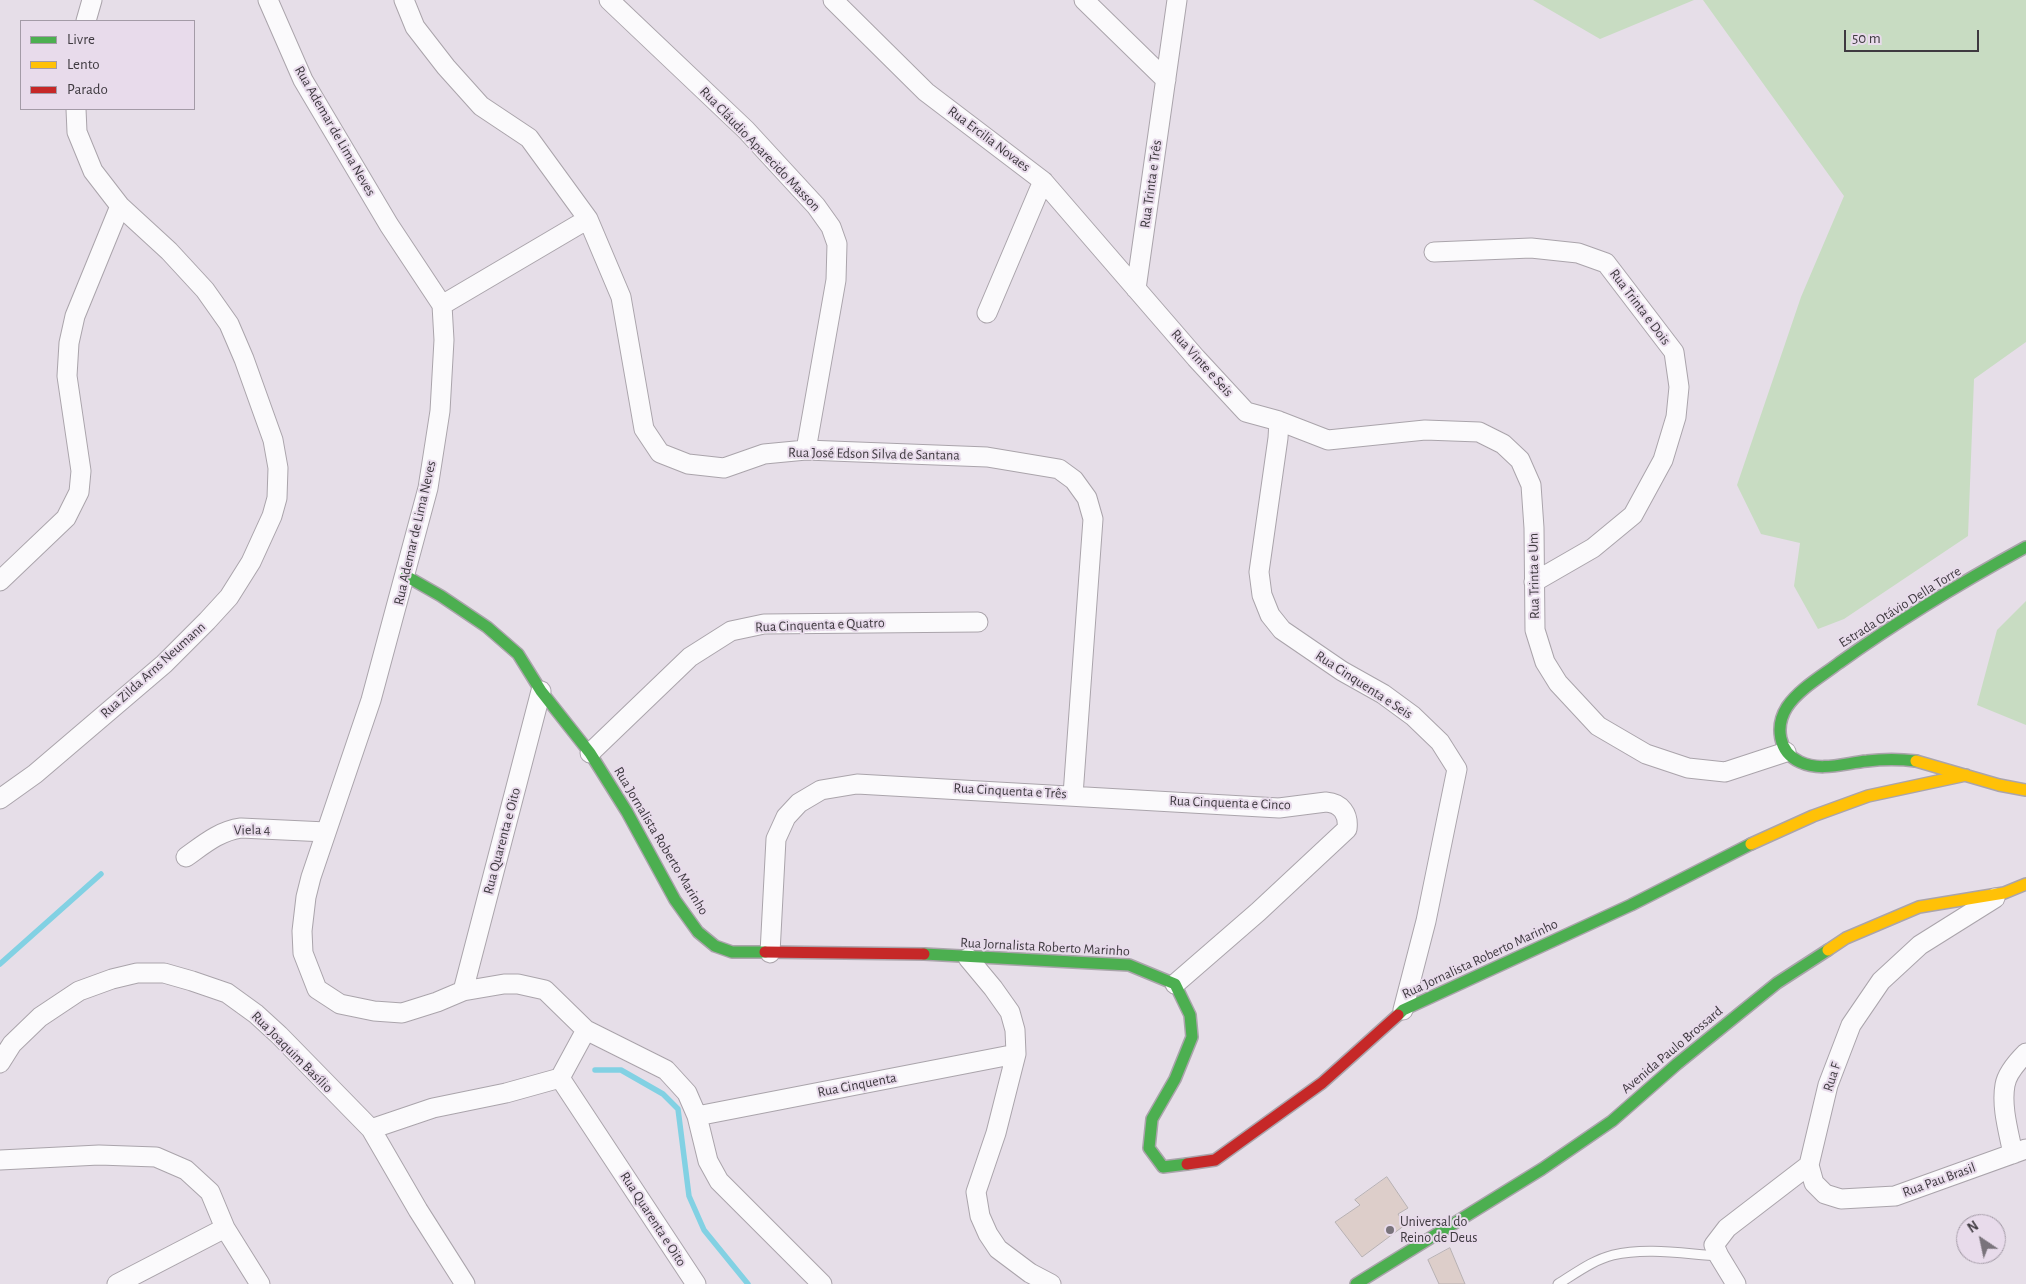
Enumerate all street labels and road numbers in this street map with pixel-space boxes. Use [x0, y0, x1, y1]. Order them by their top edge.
street label: Rua Ademar de Lima Neves [291, 63, 379, 199]
street label: Rua Cláudio Aparecido Masson [696, 83, 824, 215]
street label: Rua Ercilia Novaes [945, 103, 1033, 175]
street label: Rua Trinta e Três [1137, 139, 1165, 229]
street label: Rua Trinta e Dois [1606, 266, 1674, 348]
street label: Rua Vinte e Seis [1167, 326, 1237, 400]
street label: Rua José Edson Silva de Santana [788, 444, 960, 464]
street label: Rua Ademar de Lima Neves [390, 459, 440, 607]
street label: Rua Trinta e Um [1525, 533, 1543, 619]
street label: Estrada Otávio Della Torre [1836, 563, 1964, 651]
street label: Rua Cinquenta e Quatro [755, 614, 885, 636]
street label: Rua Zilda Arns Neumann [97, 618, 209, 722]
street label: Rua Cinquenta e Seis [1312, 647, 1416, 723]
street label: Rua Jornalista Roberto Marinho [610, 764, 712, 918]
street label: Rua Cinquenta e Três [953, 780, 1067, 802]
street label: Rua Quarenta e Oito [480, 786, 524, 896]
street label: Rua Cinquenta e Cinco [1169, 792, 1291, 814]
street label: Viela 4 [234, 821, 270, 839]
street label: Rua Jornalista Roberto Marinho [1399, 915, 1561, 1003]
street label: Rua Jornalista Roberto Marinho [960, 934, 1130, 960]
street label: Avenida Paulo Brossard [1618, 1003, 1726, 1097]
street label: Rua Joaquim Basílio [248, 1008, 336, 1096]
street label: Rua F [1819, 1060, 1845, 1094]
street label: Rua Cinquenta [816, 1069, 898, 1101]
street label: Rua Pau Brasil [1900, 1159, 1978, 1201]
street label: Rua Quarenta e Oito [616, 1169, 690, 1269]

